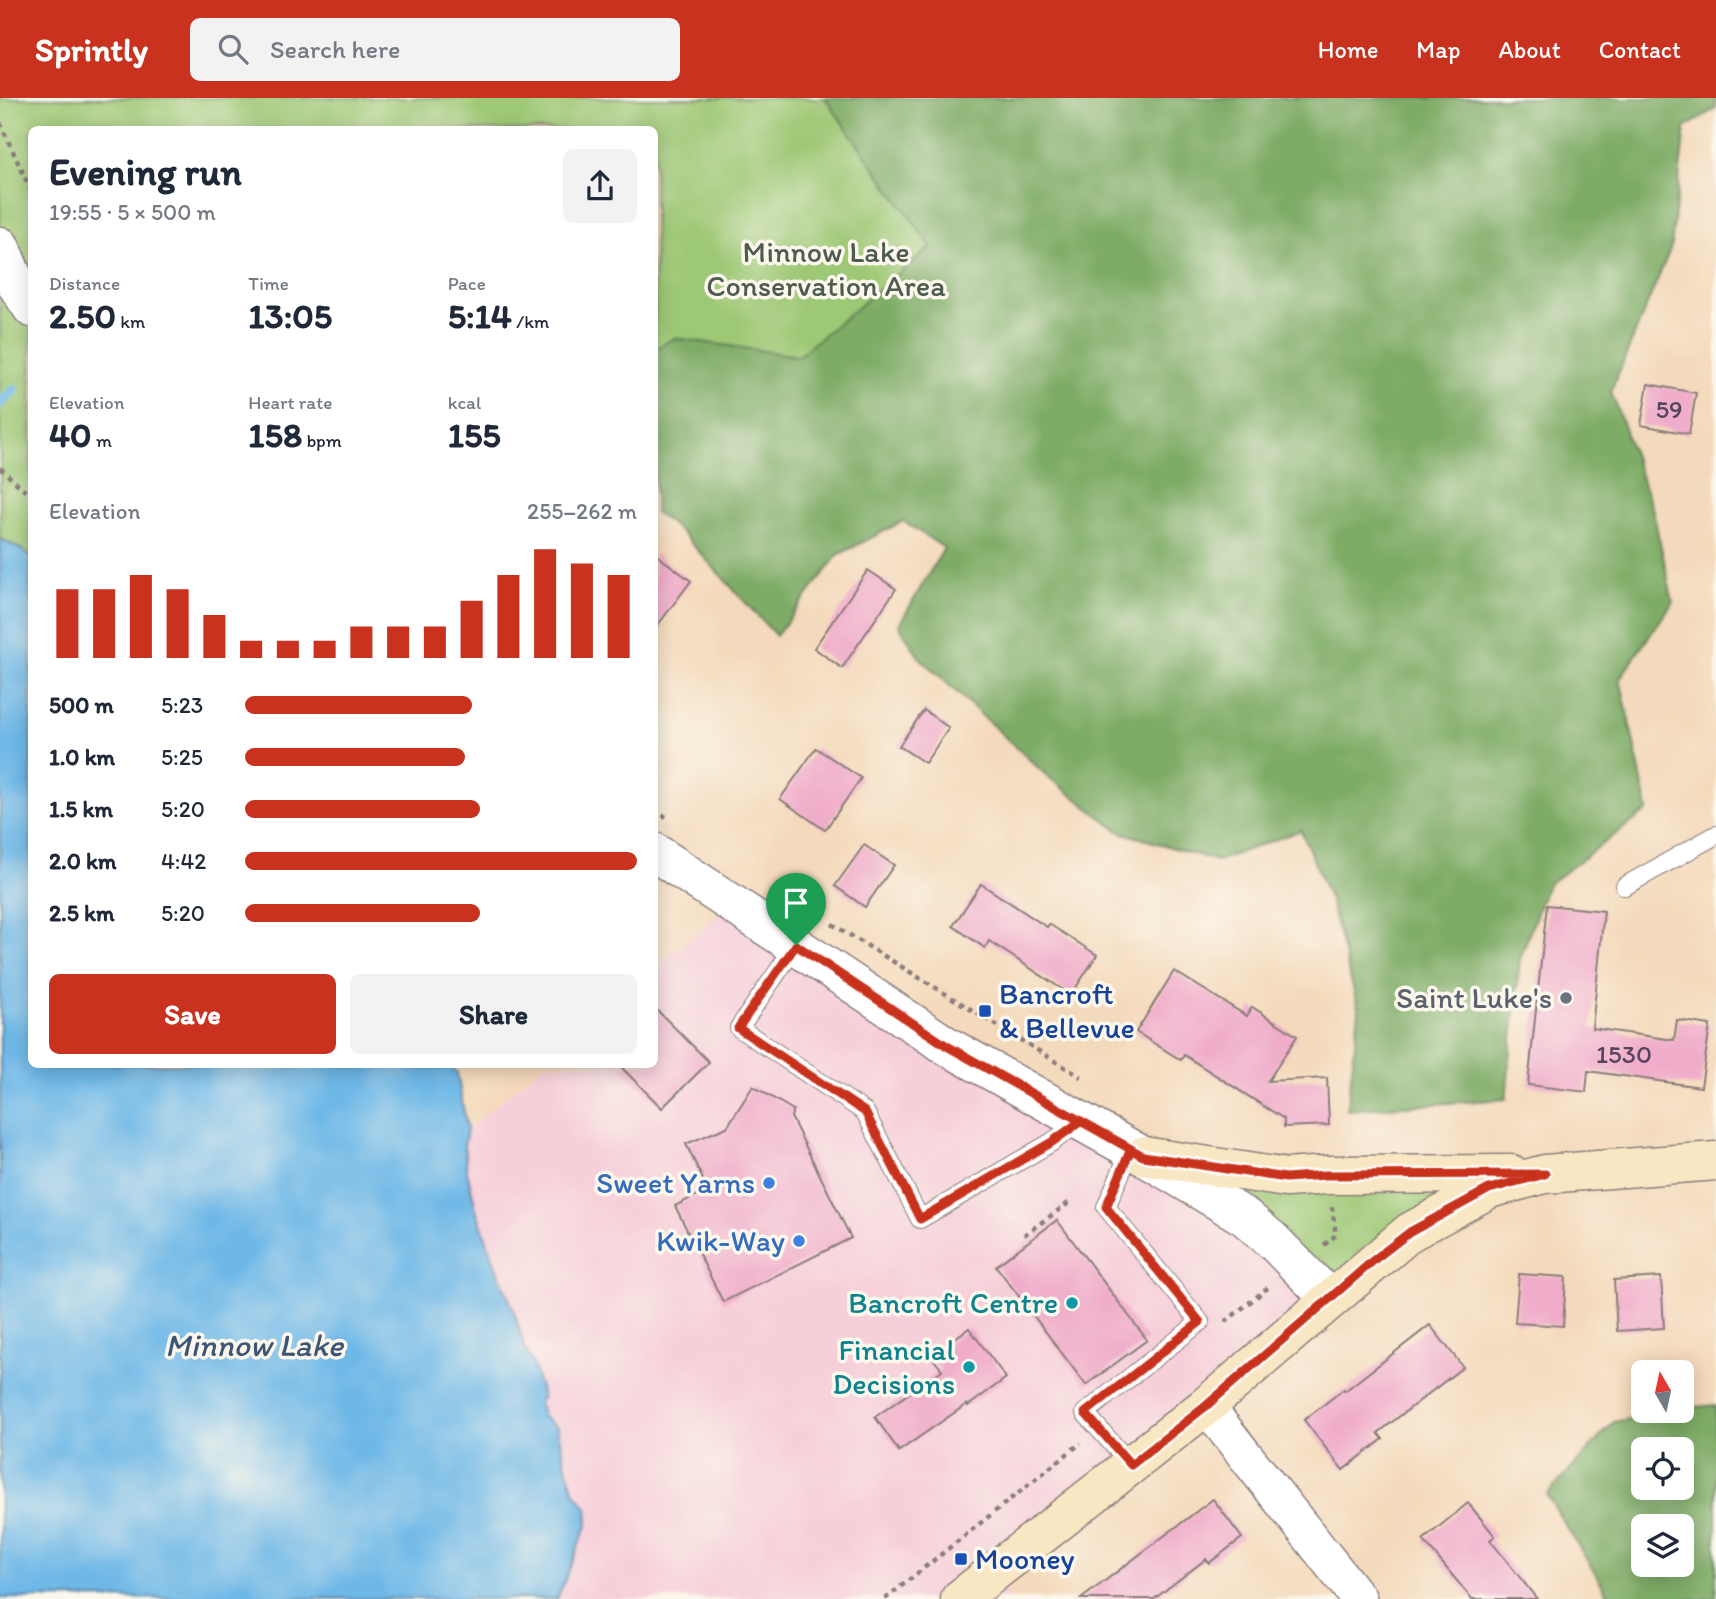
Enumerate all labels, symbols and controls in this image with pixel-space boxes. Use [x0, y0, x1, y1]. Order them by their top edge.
search box [190, 18, 680, 81]
text: Sprintly [35, 30, 148, 69]
icon: search [214, 30, 252, 68]
text: Search here [270, 33, 400, 65]
text: Home [1318, 35, 1378, 64]
text: Map [1416, 35, 1460, 64]
text: About [1498, 35, 1561, 64]
text: Contact [1599, 35, 1681, 64]
text: Evening run [49, 149, 242, 195]
button: share [563, 149, 637, 223]
text: 19:55 · 5 × 500 m [49, 198, 216, 226]
park label: Minnow Lake Conservation Area [706, 233, 946, 304]
text: Distance [49, 272, 120, 295]
text: Time [248, 272, 289, 295]
text: Pace [448, 272, 486, 295]
text: 2.50 [49, 295, 116, 337]
text: 13:05 [248, 295, 332, 337]
text: 5:14 [448, 295, 512, 337]
text: km [116, 310, 145, 333]
text: /km [512, 310, 549, 333]
text: Elevation [49, 391, 125, 414]
text: Heart rate [248, 391, 332, 414]
text: kcal [448, 391, 481, 414]
house number: 59 [1655, 393, 1683, 425]
text: 40 [49, 414, 92, 456]
text: 158 [248, 414, 302, 456]
text: 155 [448, 414, 501, 456]
text: m [92, 429, 112, 452]
text: bpm [302, 429, 342, 452]
text: Elevation [49, 497, 140, 525]
text: 255–262 m [527, 497, 637, 525]
text: 500 m [49, 691, 114, 719]
text: 5:23 [161, 691, 203, 719]
text: 1.0 km [49, 743, 115, 771]
text: 5:25 [161, 743, 203, 771]
text: 1.5 km [49, 795, 113, 823]
text: 5:20 [161, 795, 205, 823]
text: 2.0 km [49, 847, 117, 875]
text: 4:42 [161, 847, 206, 875]
pin [766, 873, 826, 945]
icon: arrive [777, 884, 815, 922]
text: 2.5 km [49, 899, 114, 927]
text: 5:20 [161, 899, 205, 927]
button: Save [49, 974, 336, 1054]
button: Share [350, 974, 637, 1054]
place label: Bancroft & Bellevue [999, 975, 1135, 1046]
place label: Saint Luke's [1396, 979, 1552, 1016]
marker: Saint Luke's [1558, 990, 1574, 1006]
marker: Bancroft & Bellevue [977, 1003, 993, 1019]
house number: 1530 [1596, 1038, 1652, 1070]
place label: Sweet Yarns [596, 1164, 755, 1201]
marker: Sweet Yarns [761, 1175, 777, 1191]
place label: Kwik-Way [656, 1222, 785, 1259]
marker: Kwik-Way [791, 1233, 807, 1249]
place label: Bancroft Centre [848, 1284, 1058, 1321]
marker: Bancroft Centre [1064, 1295, 1080, 1311]
water label: Minnow Lake [165, 1326, 345, 1364]
place label: Financial Decisions [832, 1331, 955, 1402]
marker: Financial Decisions [961, 1359, 977, 1375]
north arrow [1631, 1360, 1694, 1423]
map controls [1631, 1360, 1694, 1577]
button: locate [1631, 1437, 1694, 1500]
button: layers [1631, 1514, 1694, 1577]
place label: Mooney [975, 1540, 1075, 1577]
marker: Mooney [953, 1551, 969, 1567]

